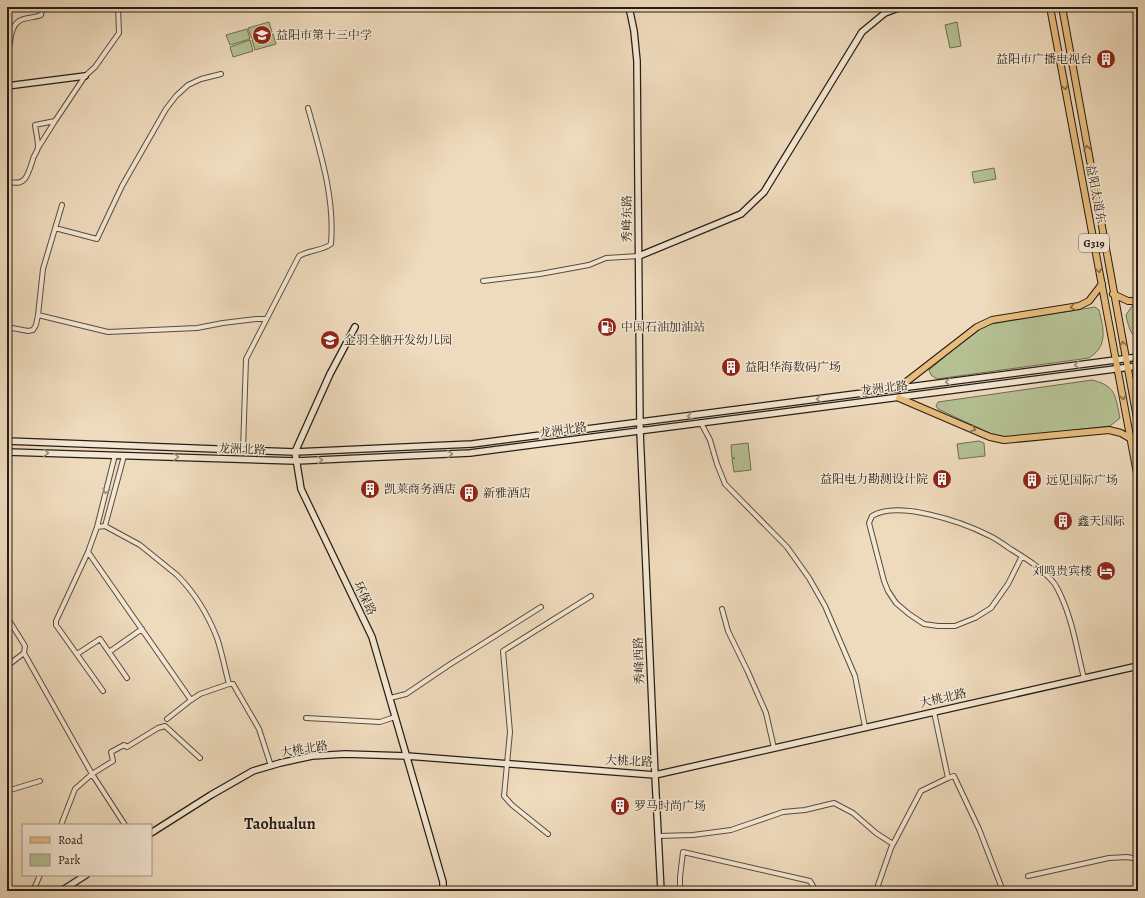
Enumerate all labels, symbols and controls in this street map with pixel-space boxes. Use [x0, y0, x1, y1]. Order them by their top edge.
school or university icon: 益阳市第十三中学 [251, 24, 273, 46]
place label: 益阳市第十三中学 [276, 27, 372, 43]
building icon: 益阳市广播电视台 [1095, 48, 1117, 70]
place label: 益阳市广播电视台 [996, 51, 1092, 67]
one-way arrow [1060, 84, 1069, 90]
one-way arrow [1083, 145, 1092, 151]
street label: 益阳大道东 [1082, 163, 1110, 225]
street label: 秀峰东路 [619, 195, 635, 243]
road number: G319 [1079, 234, 1109, 252]
one-way arrow [1094, 266, 1103, 273]
one-way arrow [1069, 302, 1076, 311]
fuel station icon: 中国石油加油站 [596, 316, 618, 338]
place label: 中国石油加油站 [621, 319, 705, 335]
school or university icon: 金羽全脑开发幼儿园 [319, 329, 341, 351]
place label: 金羽全脑开发幼儿园 [344, 332, 452, 348]
one-way arrow [1119, 341, 1128, 347]
building icon: 益阳华海数码广场 [720, 356, 742, 378]
place label: 益阳华海数码广场 [745, 359, 841, 375]
one-way arrow [1074, 360, 1080, 369]
street label: 龙洲北路 [859, 377, 909, 399]
one-way arrow [945, 377, 951, 386]
one-way arrow [816, 394, 822, 403]
one-way arrow [1118, 394, 1127, 400]
one-way arrow [687, 411, 693, 420]
street label: 龙洲北路 [538, 419, 588, 441]
one-way arrow [970, 425, 977, 433]
street label: 龙洲北路 [218, 440, 266, 458]
one-way arrow [43, 449, 49, 457]
one-way arrow [447, 450, 453, 459]
one-way arrow [173, 453, 179, 462]
one-way arrow [317, 456, 323, 465]
building icon: 益阳电力勘测设计院 [931, 468, 953, 490]
building icon: 远见国际广场 [1021, 469, 1043, 491]
place label: 益阳电力勘测设计院 [820, 471, 928, 487]
place label: 远见国际广场 [1046, 472, 1118, 488]
building icon: 凯莱商务酒店 [359, 478, 381, 500]
place label: 凯莱商务酒店 [384, 481, 456, 497]
building icon: 新雅酒店 [458, 482, 480, 504]
place label: 新雅酒店 [483, 485, 531, 501]
one-way arrow [102, 488, 111, 495]
building icon: 鑫天国际 [1052, 510, 1074, 532]
place label: 鑫天国际 [1077, 513, 1125, 529]
hotel icon: 刘鸣贵宾楼 [1095, 560, 1117, 582]
place label: 刘鸣贵宾楼 [1032, 563, 1092, 579]
street label: 环保路 [350, 578, 380, 618]
street label: 秀峰西路 [630, 637, 648, 685]
street label: 大桃北路 [918, 685, 968, 711]
street label: 大桃北路 [279, 737, 329, 761]
street label: 大桃北路 [605, 752, 653, 770]
building icon: 罗马时尚广场 [609, 795, 631, 817]
place label: 罗马时尚广场 [634, 798, 706, 814]
district label: Taohualun [244, 813, 316, 835]
legend [22, 824, 152, 876]
text: Road [58, 832, 84, 848]
text: Park [58, 852, 81, 868]

